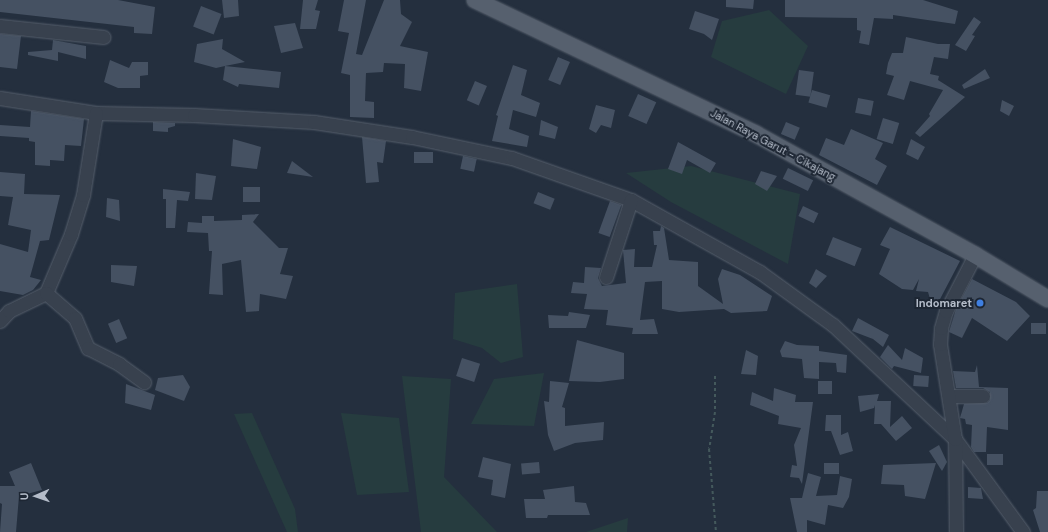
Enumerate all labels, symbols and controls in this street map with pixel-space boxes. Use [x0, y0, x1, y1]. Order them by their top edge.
street label: Jalan Raya Garut - Cikajang [708, 106, 838, 184]
place label: Indomaret [916, 296, 972, 310]
marker: Indomaret [975, 298, 985, 308]
north arrow [16, 476, 56, 516]
text: U [17, 492, 31, 500]

